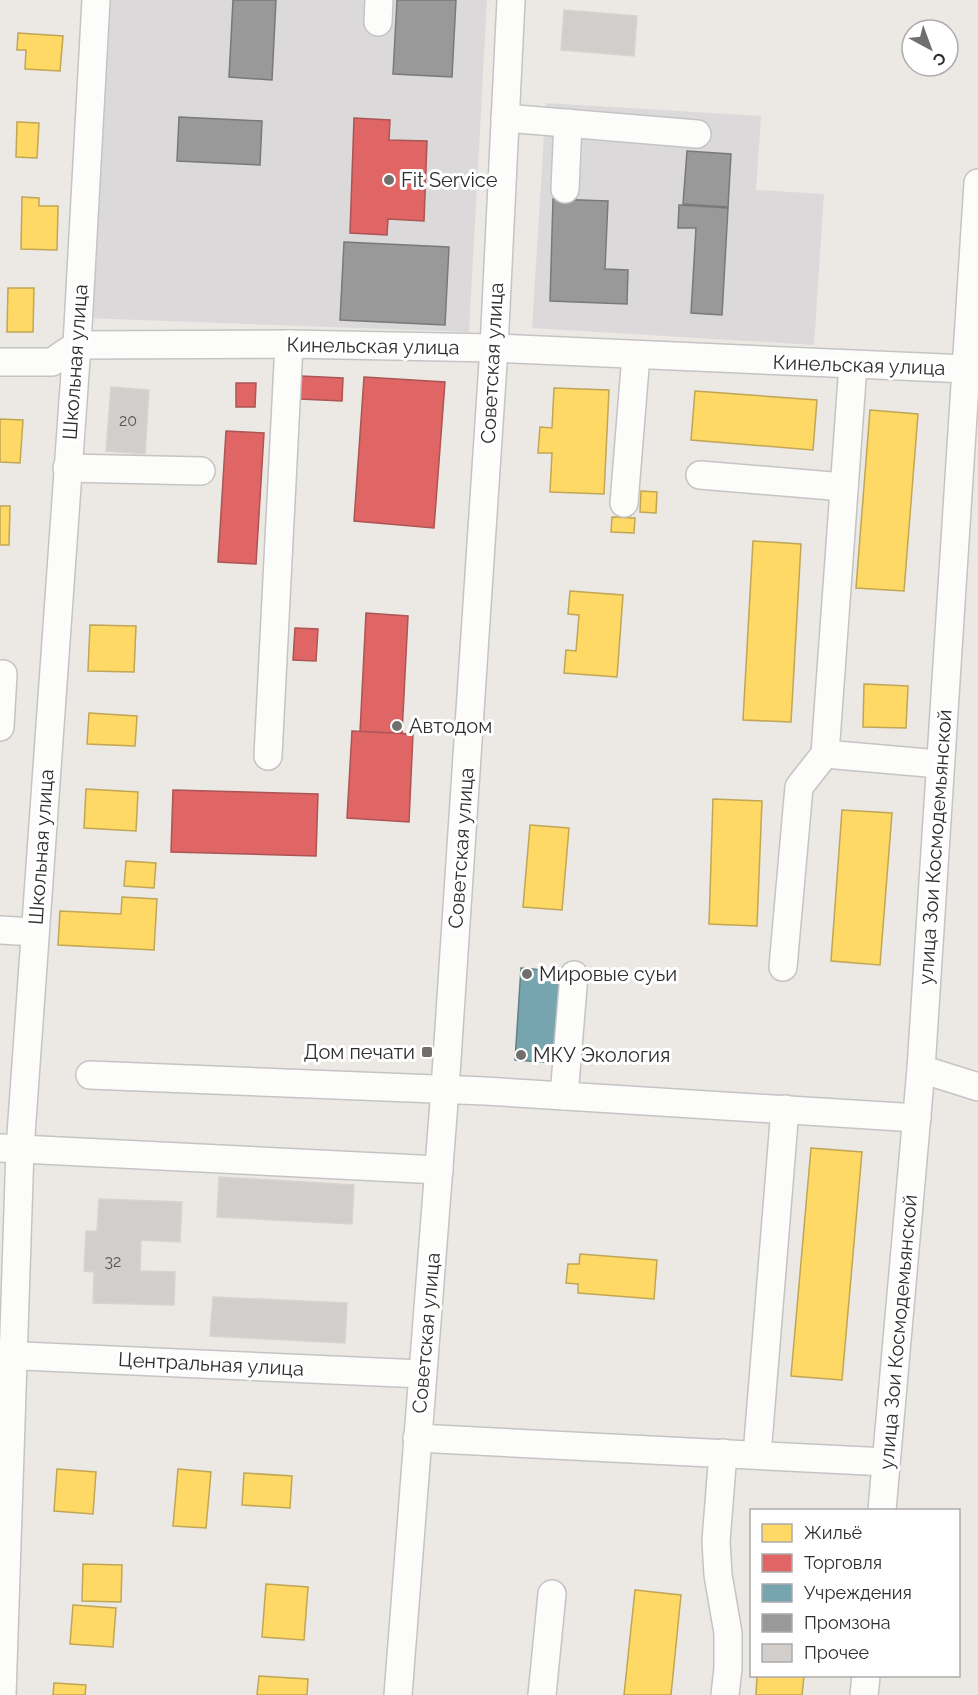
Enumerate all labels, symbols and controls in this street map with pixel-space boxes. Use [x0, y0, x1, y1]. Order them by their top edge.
north arrow [900, 18, 960, 78]
text: С [929, 48, 950, 70]
place label: Fit Service [401, 168, 498, 192]
marker: Fit Service [382, 173, 396, 187]
street label: Советская улица [476, 282, 508, 444]
street label: Школьная улица [58, 283, 92, 441]
street label: Кинельская улица [286, 332, 460, 360]
street label: Кинельская улица [772, 350, 946, 380]
house number: 20 [119, 411, 137, 430]
street label: улица Зои Космодемьянской [913, 708, 957, 986]
place label: Автодом [409, 714, 492, 738]
marker: Автодом [390, 719, 404, 733]
street label: Советская улица [443, 767, 479, 929]
street label: Школьная улица [24, 768, 58, 926]
place label: Мировые суьи [539, 962, 677, 986]
marker: Мировые суьи [520, 967, 534, 981]
place label: Дом печати [303, 1040, 415, 1064]
place label: МКУ Экология [533, 1043, 670, 1067]
marker: Дом печати [420, 1045, 434, 1059]
marker: МКУ Экология [514, 1048, 528, 1062]
street label: улица Зои Космодемьянской [874, 1193, 922, 1471]
house number: 32 [105, 1252, 121, 1271]
street label: Советская улица [407, 1252, 445, 1414]
street label: Центральная улица [117, 1347, 305, 1381]
legend [750, 1509, 960, 1677]
text: Жильё [804, 1522, 862, 1543]
text: Торговля [804, 1552, 882, 1573]
text: Учреждения [804, 1582, 912, 1603]
text: Промзона [804, 1612, 891, 1633]
text: Прочее [804, 1642, 870, 1663]

